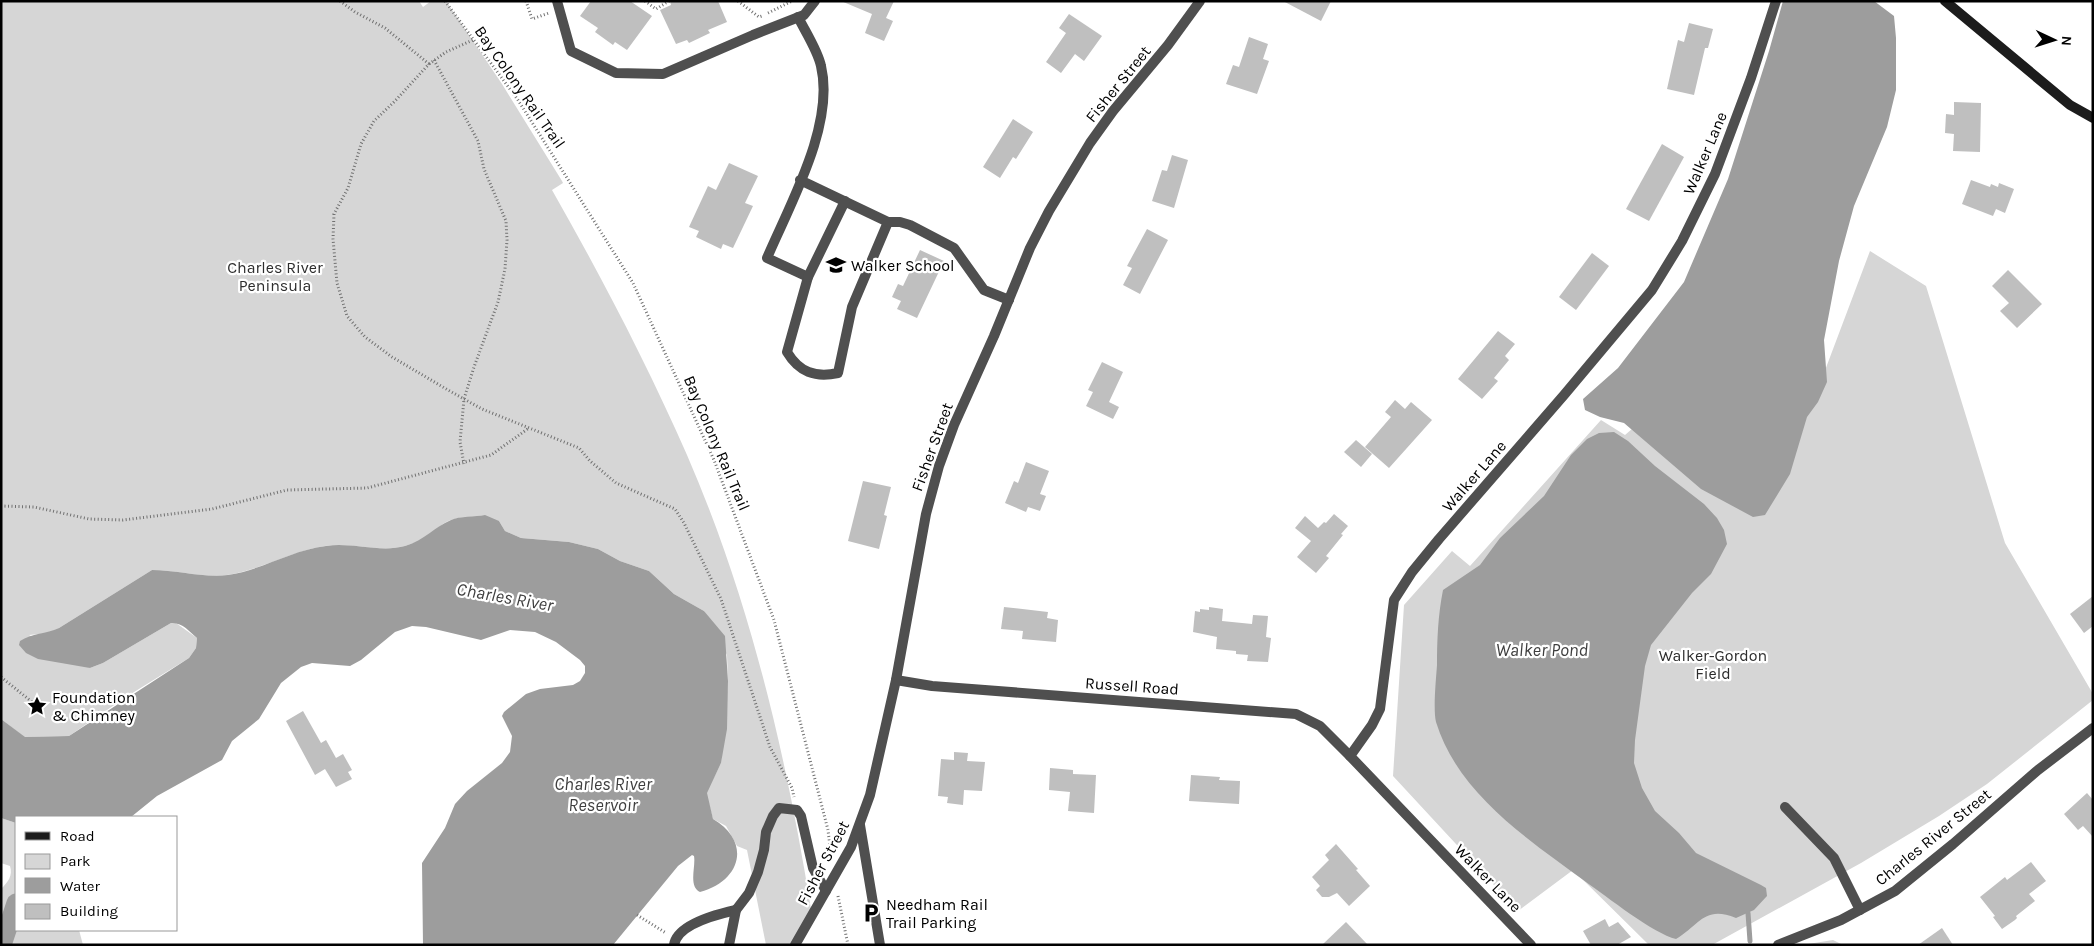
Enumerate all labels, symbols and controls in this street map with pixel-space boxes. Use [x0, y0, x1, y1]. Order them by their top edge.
north arrow [2029, 15, 2079, 65]
street label: Bay Colony Rail Trail [471, 22, 569, 152]
text: N [2058, 35, 2075, 46]
street label: Fisher Street [1081, 42, 1155, 126]
street label: Walker Lane [1679, 109, 1731, 197]
school or university icon: Walker School [825, 254, 847, 276]
place label: Walker School [851, 256, 954, 275]
park label: Charles River Peninsula [227, 258, 323, 295]
street label: Bay Colony Rail Trail [680, 373, 754, 513]
street label: Fisher Street [907, 400, 957, 494]
street label: Walker Lane [1438, 437, 1510, 515]
water label: Charles River [455, 578, 556, 616]
water label: Walker Pond [1496, 639, 1589, 661]
park label: Walker-Gordon Field [1659, 646, 1767, 683]
street label: Russell Road [1084, 673, 1180, 699]
place label: Foundation & Chimney [52, 688, 136, 725]
place icon: Foundation & Chimney [26, 695, 48, 717]
water label: Charles River Reservoir [554, 773, 653, 816]
street label: Charles River Street [1871, 785, 1995, 889]
legend [15, 816, 178, 931]
street label: Fisher Street [793, 818, 853, 908]
text: Road [60, 827, 95, 845]
street label: Walker Lane [1451, 840, 1525, 916]
text: Park [60, 852, 90, 870]
text: Water [60, 877, 101, 895]
place label: Needham Rail Trail Parking [886, 895, 988, 932]
text: Building [60, 902, 118, 920]
parking icon: Needham Rail Trail Parking [860, 902, 882, 924]

